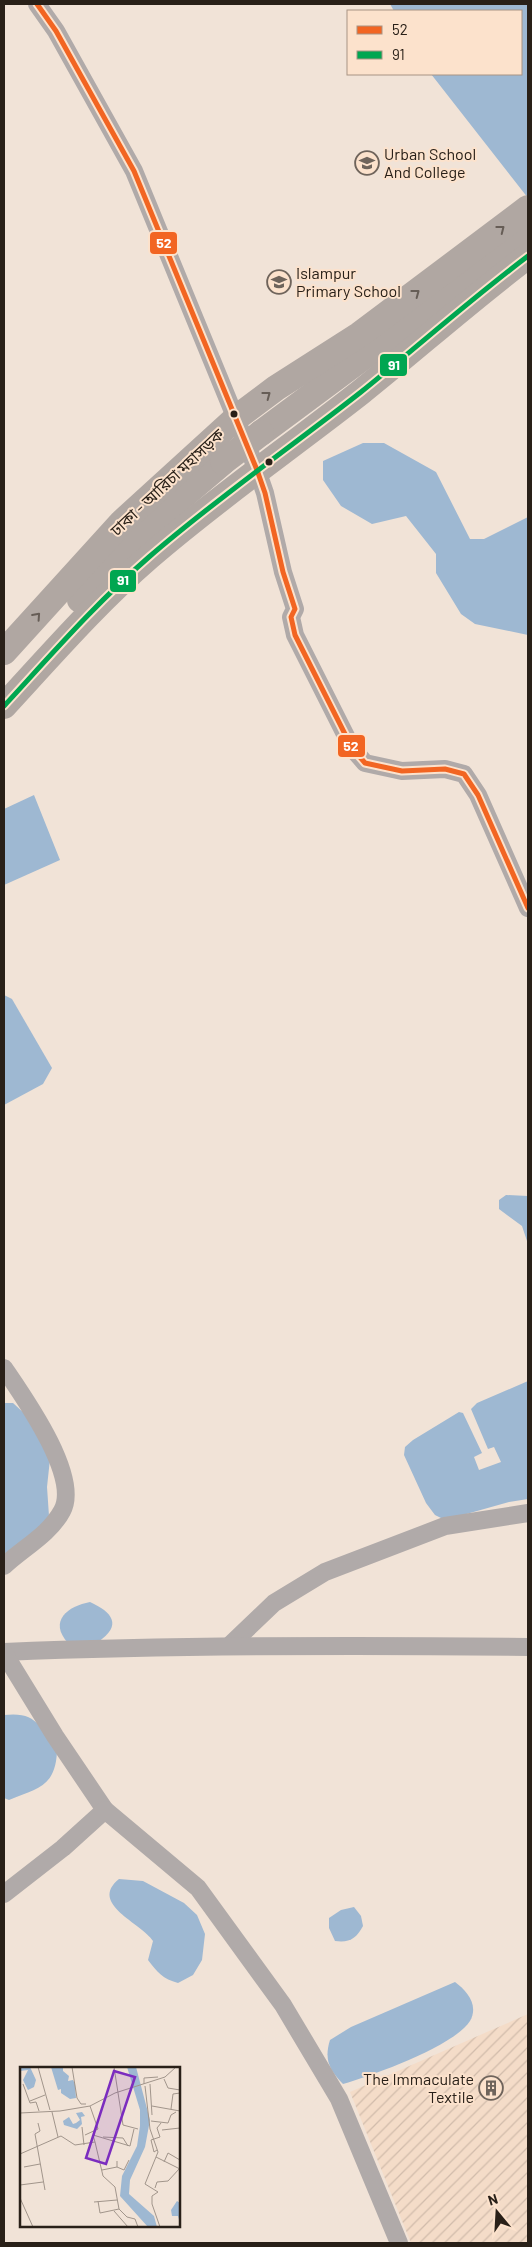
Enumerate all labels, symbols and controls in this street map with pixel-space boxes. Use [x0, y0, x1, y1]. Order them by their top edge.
legend [347, 10, 522, 75]
text: 52 [392, 20, 408, 38]
text: 91 [392, 45, 405, 63]
place label: Urban School And College [384, 144, 476, 181]
school or university icon: Urban School And College [354, 150, 380, 176]
one-way arrow [495, 226, 505, 235]
line badge: 52 [149, 231, 178, 255]
text: 52 [156, 234, 172, 251]
place label: Islampur Primary School [296, 263, 401, 300]
school or university icon: Islampur Primary School [266, 269, 292, 295]
one-way arrow [410, 290, 420, 299]
line badge: 91 [379, 353, 408, 377]
text: 91 [388, 356, 400, 373]
one-way arrow [261, 392, 270, 400]
unlabelled marker [229, 409, 239, 419]
street label: ঢাকা - আরিচা মহাসড়ক [105, 423, 228, 540]
unlabelled marker [264, 457, 274, 467]
line badge: 91 [109, 569, 137, 593]
text: 91 [117, 571, 129, 588]
one-way arrow [31, 612, 40, 621]
line badge: 52 [337, 734, 366, 758]
text: 52 [343, 737, 359, 754]
inset map [20, 2067, 180, 2227]
place label: The Immaculate Textile [363, 2069, 474, 2106]
building icon: The Immaculate Textile [478, 2075, 504, 2101]
north arrow [472, 2187, 522, 2237]
text: N [486, 2190, 500, 2209]

